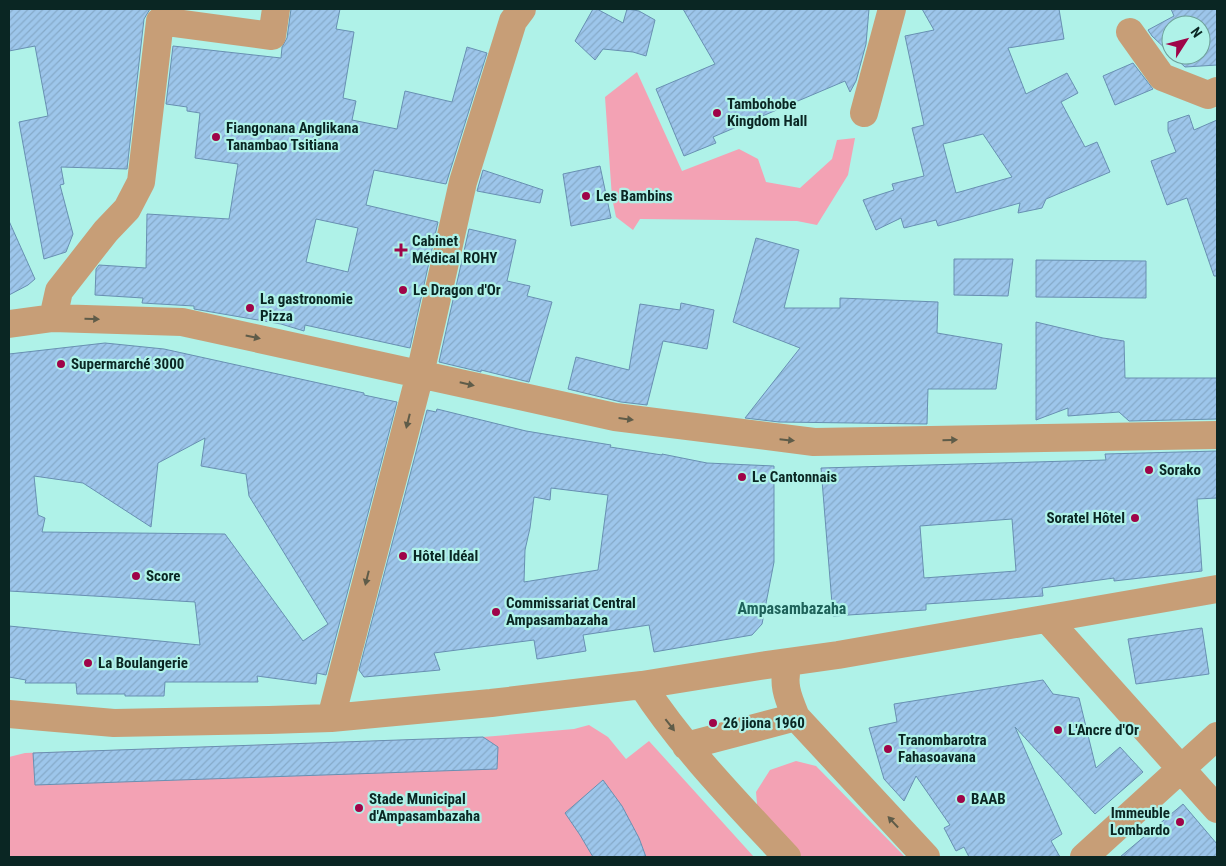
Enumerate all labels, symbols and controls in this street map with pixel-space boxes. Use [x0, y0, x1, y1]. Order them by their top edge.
north arrow [1161, 15, 1211, 65]
text: N [1188, 24, 1206, 41]
place label: Tambohobe Kingdom Hall [727, 95, 807, 130]
marker: Tambohobe Kingdom Hall [711, 107, 723, 119]
place label: Fiangonana Anglikana Tanambao Tsitiana [226, 119, 359, 154]
marker: Fiangonana Anglikana Tanambao Tsitiana [210, 131, 222, 143]
place label: Les Bambins [596, 187, 673, 205]
marker: Les Bambins [580, 190, 592, 202]
place label: Cabinet Médical ROHY [412, 232, 498, 267]
marker: Cabinet Médical ROHY [394, 243, 408, 257]
place label: Le Dragon d'Or [413, 281, 501, 299]
marker: Le Dragon d'Or [397, 284, 409, 296]
place label: La gastronomie Pizza [260, 290, 353, 325]
marker: La gastronomie Pizza [244, 302, 256, 314]
one-way arrow [84, 315, 100, 323]
one-way arrow [245, 333, 260, 341]
place label: Supermarché 3000 [71, 355, 184, 373]
marker: Supermarché 3000 [55, 358, 67, 370]
one-way arrow [460, 380, 475, 388]
one-way arrow [403, 414, 411, 429]
one-way arrow [619, 415, 635, 423]
one-way arrow [780, 436, 796, 444]
one-way arrow [942, 436, 958, 444]
place label: Sorako [1159, 461, 1201, 479]
marker: Sorako [1143, 464, 1155, 476]
place label: Le Cantonnais [752, 468, 837, 486]
marker: Le Cantonnais [736, 471, 748, 483]
place label: Soratel Hôtel [1046, 509, 1125, 527]
marker: Soratel Hôtel [1129, 512, 1141, 524]
place label: Hôtel Idéal [413, 547, 478, 565]
marker: Hôtel Idéal [397, 550, 409, 562]
place label: Score [146, 567, 180, 585]
marker: Score [130, 570, 142, 582]
one-way arrow [363, 571, 371, 586]
place label: Commissariat Central Ampasambazaha [506, 594, 636, 629]
district label: Ampasambazaha [738, 599, 847, 618]
marker: Commissariat Central Ampasambazaha [490, 606, 502, 618]
place label: La Boulangerie [98, 654, 188, 672]
marker: La Boulangerie [82, 657, 94, 669]
place label: 26 jiona 1960 [723, 714, 805, 732]
marker: 26 jiona 1960 [707, 717, 719, 729]
one-way arrow [664, 718, 675, 731]
place label: L'Ancre d'Or [1068, 721, 1139, 739]
marker: L'Ancre d'Or [1052, 724, 1064, 736]
place label: Tranombarotra Fahasoavana [898, 731, 987, 766]
marker: Tranombarotra Fahasoavana [882, 743, 894, 755]
place label: Stade Municipal d'Ampasambazaha [369, 790, 480, 825]
place label: BAAB [971, 790, 1006, 808]
marker: BAAB [955, 793, 967, 805]
marker: Stade Municipal d'Ampasambazaha [353, 802, 365, 814]
place label: Immeuble Lombardo [1110, 804, 1170, 839]
one-way arrow [887, 816, 899, 828]
marker: Immeuble Lombardo [1174, 816, 1186, 828]

